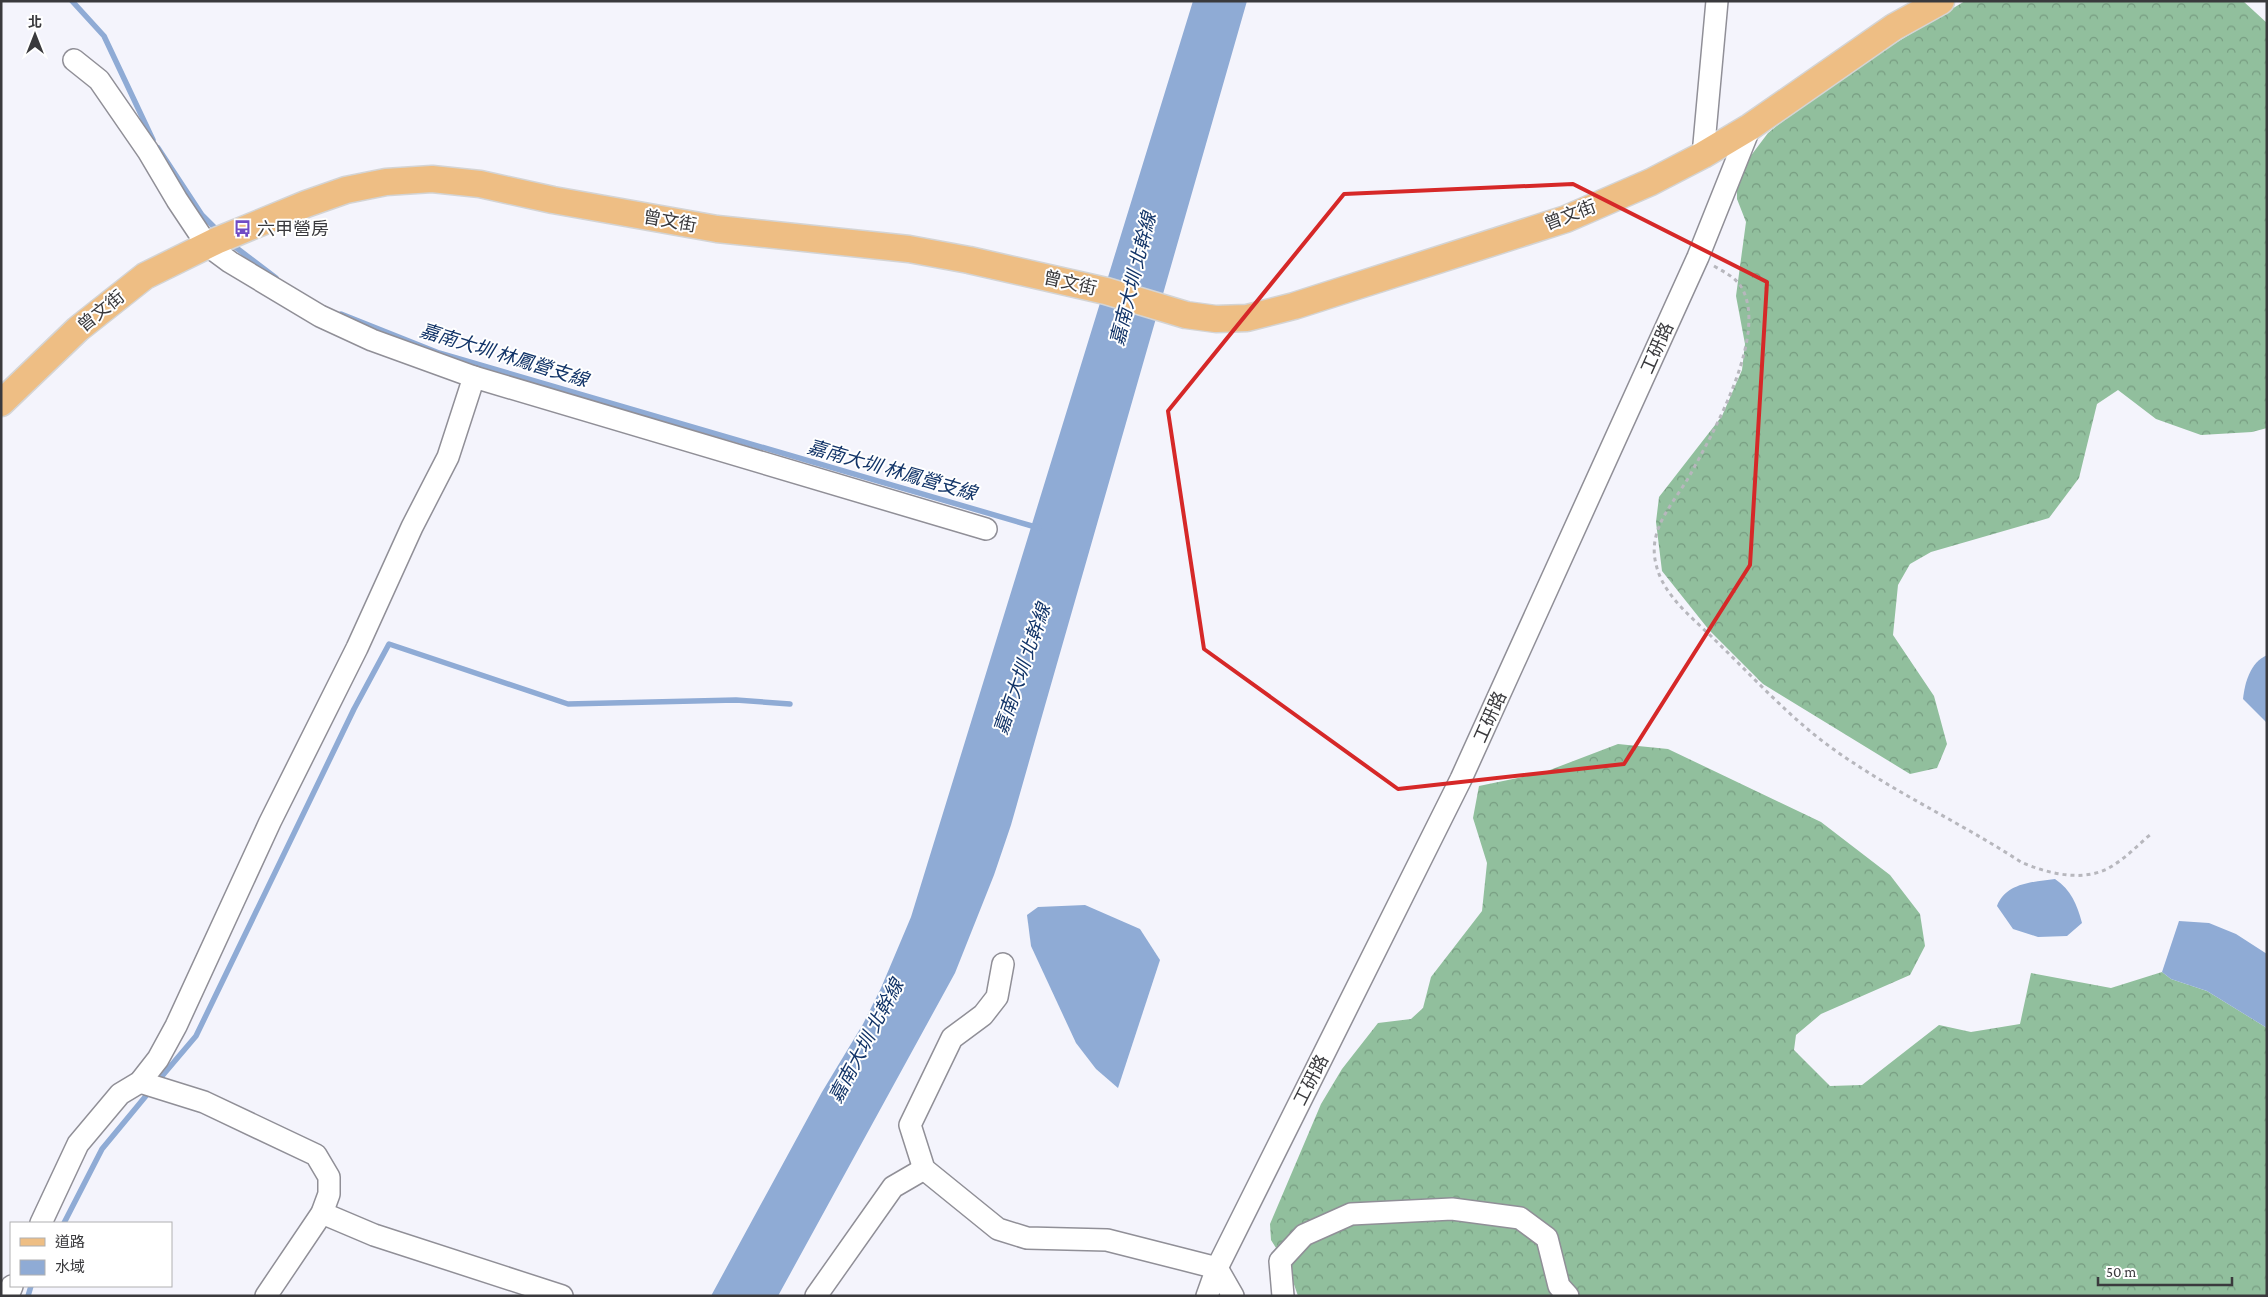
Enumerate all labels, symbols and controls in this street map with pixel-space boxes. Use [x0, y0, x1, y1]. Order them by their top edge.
north arrow [10, 10, 60, 60]
text: 北 [28, 14, 42, 30]
street label: 曾文街 [1541, 196, 1599, 234]
street label: 曾文街 [642, 206, 698, 236]
water label: 嘉南大圳 北幹線 [1106, 208, 1160, 348]
bus stop icon: 六甲營房 [233, 219, 253, 239]
place label: 六甲營房 [257, 219, 329, 239]
street label: 曾文街 [1041, 267, 1099, 299]
street label: 曾文街 [74, 286, 128, 336]
water label: 嘉南大圳 林鳳營支線 [417, 319, 592, 391]
street label: 工研路 [1637, 319, 1677, 377]
water label: 嘉南大圳 林鳳營支線 [805, 436, 981, 505]
water label: 嘉南大圳 北幹線 [990, 599, 1055, 737]
street label: 工研路 [1470, 688, 1510, 746]
water label: 嘉南大圳 北幹線 [825, 974, 908, 1106]
street label: 工研路 [1290, 1051, 1332, 1109]
legend [10, 1222, 172, 1287]
text: 道路 [55, 1234, 85, 1250]
scale bar [2098, 1254, 2232, 1286]
text: 水域 [55, 1259, 85, 1275]
text: 50 m [2106, 1264, 2136, 1280]

